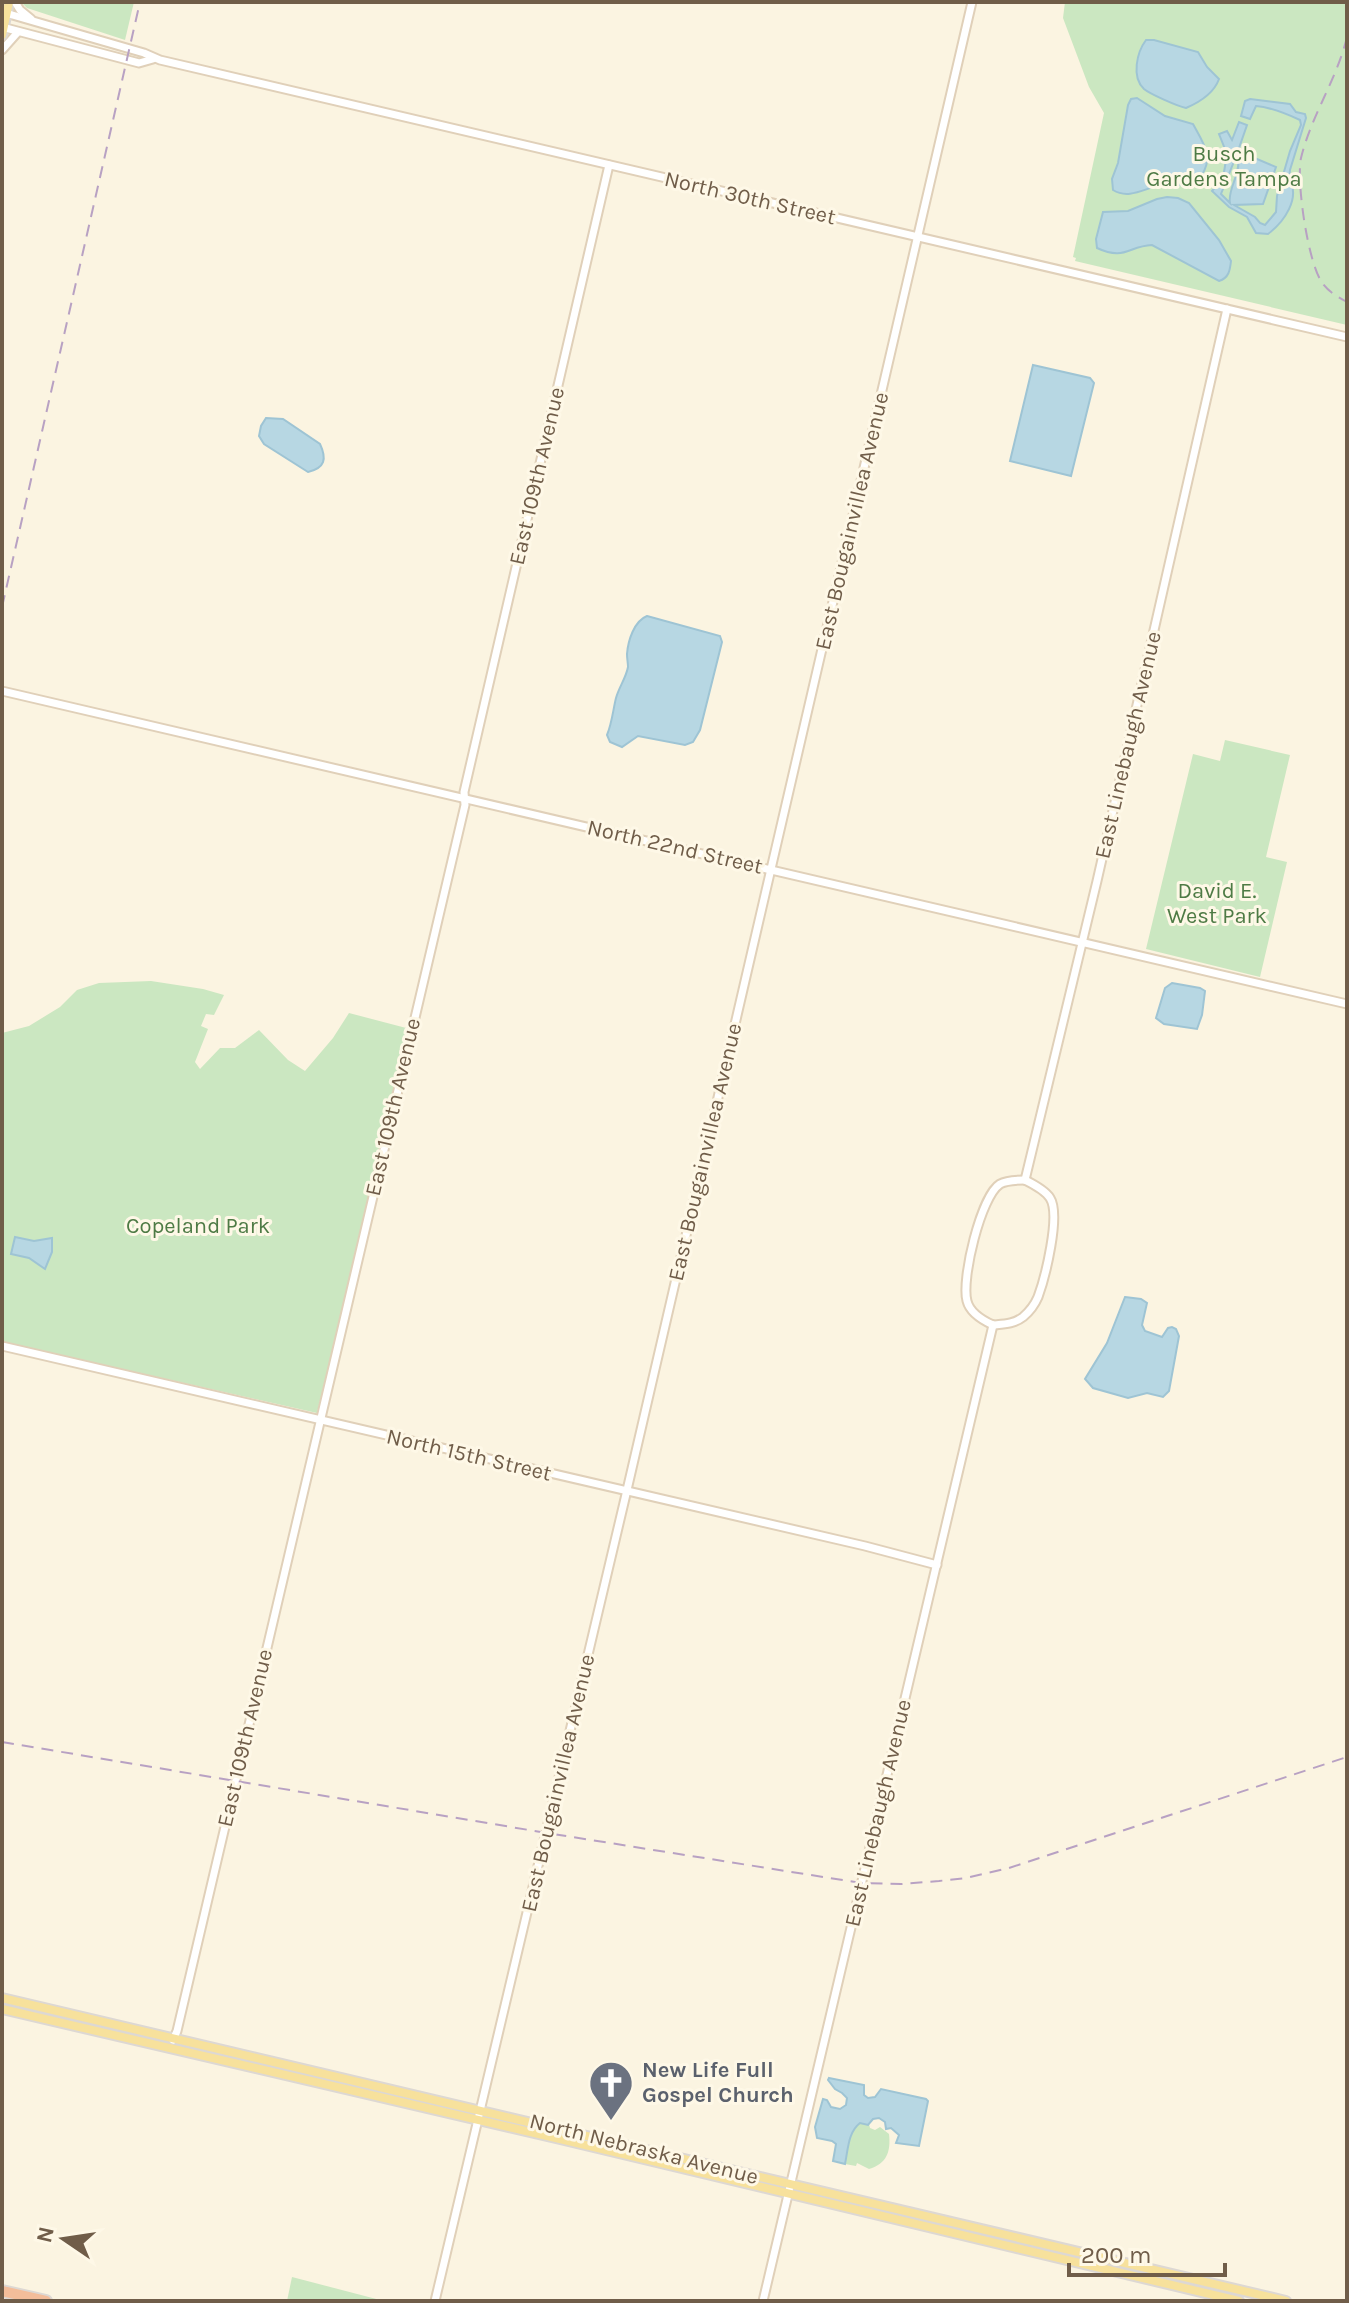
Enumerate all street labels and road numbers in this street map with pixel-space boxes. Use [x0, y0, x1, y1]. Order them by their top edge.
street label: North 30th Street [662, 166, 838, 230]
street label: East 109th Avenue [504, 385, 570, 567]
street label: East Bougainvillea Avenue [810, 390, 894, 652]
street label: East Linebaugh Avenue [1089, 629, 1167, 861]
street label: North 22nd Street [585, 814, 765, 880]
street label: East 109th Avenue [360, 1016, 426, 1198]
street label: East Bougainvillea Avenue [663, 1021, 747, 1283]
street label: North 15th Street [384, 1423, 554, 1487]
street label: East 109th Avenue [212, 1647, 278, 1829]
street label: East Bougainvillea Avenue [516, 1652, 600, 1914]
street label: East Linebaugh Avenue [839, 1697, 917, 1929]
street label: North Nebraska Avenue [527, 2108, 761, 2190]

